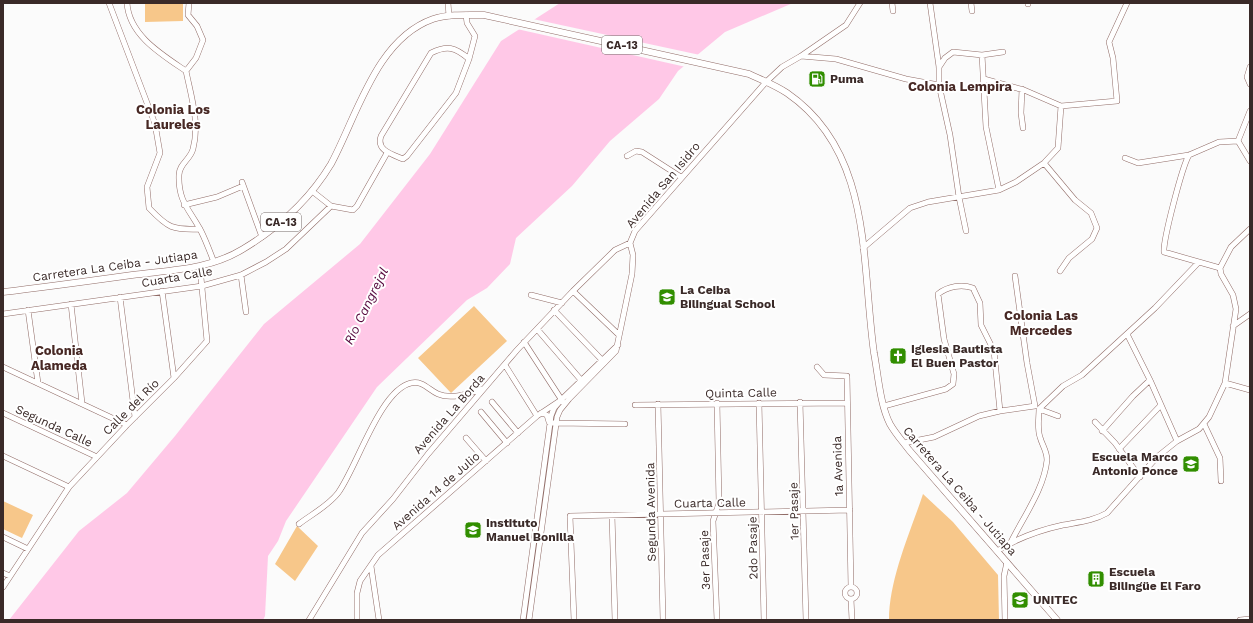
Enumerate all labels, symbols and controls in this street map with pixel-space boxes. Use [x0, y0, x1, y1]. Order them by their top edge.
road number: CA-13 [602, 36, 642, 54]
fuel station icon: Puma [807, 69, 827, 89]
place label: Puma [830, 72, 864, 86]
district label: Colonia Lempira [908, 79, 1013, 94]
district label: Colonia Los Laureles [136, 102, 210, 132]
street label: Avenida San Isidro [623, 139, 703, 231]
road number: CA-13 [261, 213, 301, 231]
street label: Carretera La Ceiba - Jutiapa [32, 247, 198, 285]
street label: Cuarta Calle [140, 264, 214, 290]
water label: Río Cangrejal [341, 265, 391, 347]
place label: La Ceiba Bilingual School [680, 283, 775, 311]
school or university icon: La Ceiba Bilingual School [657, 287, 677, 307]
district label: Colonia Las Mercedes [1004, 308, 1078, 338]
place label: Iglesia Bautista El Buen Pastor [911, 342, 1003, 370]
district label: Colonia Alameda [31, 343, 88, 373]
church icon: Iglesia Bautista El Buen Pastor [888, 346, 908, 366]
street label: Avenida La Borda [410, 371, 488, 457]
street label: Calle del Río [100, 376, 162, 438]
street label: Quinta Calle [705, 385, 777, 401]
street label: Segunda Calle [13, 402, 95, 450]
street label: Carretera La Ceiba - Jutiapa [900, 424, 1020, 558]
street label: 1a Avenida [830, 435, 846, 496]
street label: Avenida 14 de Julio [389, 449, 483, 533]
place label: Escuela Marco Antonio Ponce [1092, 450, 1178, 478]
school or university icon: Escuela Marco Antonio Ponce [1181, 454, 1201, 474]
street label: Segunda Avenida [643, 462, 659, 562]
street label: 1er Pasaje [786, 482, 802, 540]
street label: Cuarta Calle [674, 495, 746, 511]
place label: Instituto Manuel Bonilla [486, 516, 574, 544]
street label: 2do Pasaje [745, 516, 761, 580]
school or university icon: Instituto Manuel Bonilla [463, 520, 483, 540]
street label: 3er Pasaje [697, 530, 713, 590]
place label: Escuela Bilingüe El Faro [1109, 565, 1201, 593]
building icon: Escuela Bilingüe El Faro [1086, 569, 1106, 589]
school or university icon: UNITEC [1010, 590, 1030, 610]
place label: UNITEC [1033, 593, 1078, 607]

